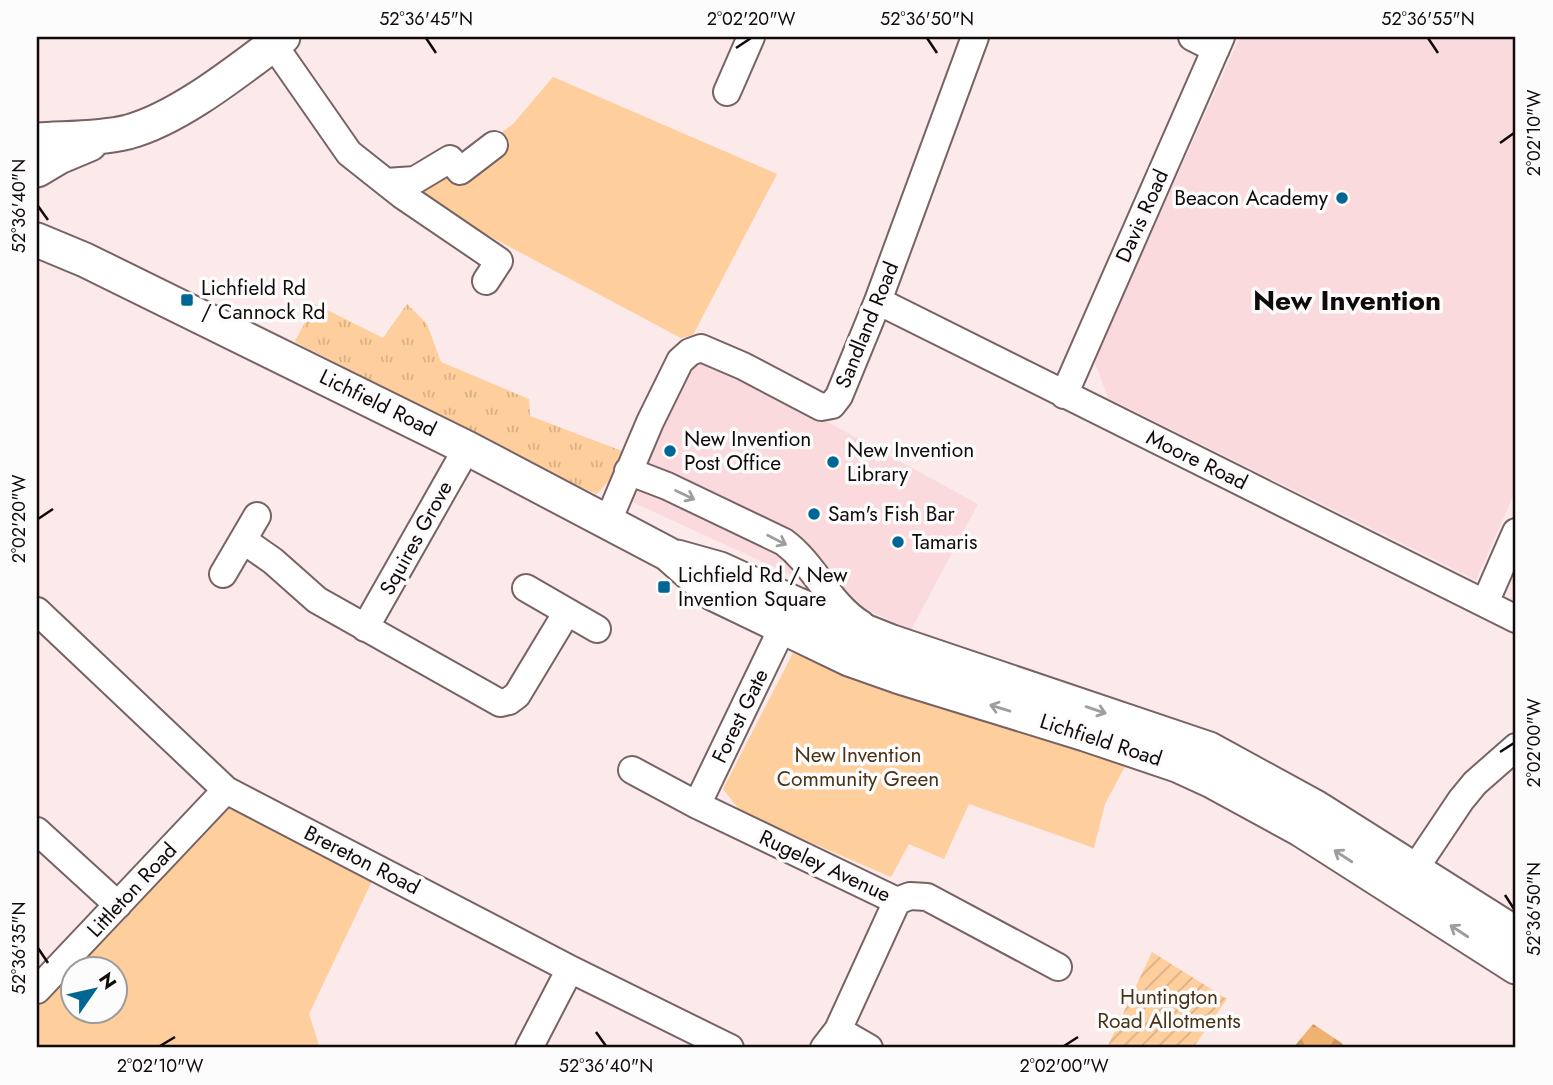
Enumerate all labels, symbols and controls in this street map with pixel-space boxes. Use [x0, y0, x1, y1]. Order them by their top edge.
text: 52°36'45"N [379, 6, 473, 32]
text: 2°02'20"W [707, 6, 796, 32]
text: 52°36'50"N [880, 6, 974, 32]
text: 52°36'55"N [1381, 6, 1475, 32]
text: 2°02'10"W [1521, 90, 1547, 176]
text: 52°36'40"N [6, 159, 32, 253]
street label: Davis Road [1108, 165, 1176, 267]
place label: Beacon Academy [1174, 183, 1329, 213]
marker: Beacon Academy [1334, 190, 1350, 206]
street label: Sandland Road [828, 257, 906, 393]
place label: Lichfield Rd / Cannock Rd [201, 273, 325, 327]
district label: New Invention [1253, 280, 1441, 321]
marker: Lichfield Rd / Cannock Rd [179, 292, 195, 308]
street label: Lichfield Road [315, 362, 441, 444]
street label: Moore Road [1141, 423, 1253, 497]
place label: New Invention Post Office [684, 424, 811, 478]
place label: New Invention Library [847, 435, 974, 489]
marker: New Invention Post Office [662, 443, 678, 459]
marker: New Invention Library [825, 454, 841, 470]
text: 2°02'20"W [6, 474, 32, 563]
street label: Squires Grove [372, 475, 460, 601]
one-way arrow [674, 489, 695, 502]
place label: Sam's Fish Bar [828, 499, 956, 529]
marker: Sam's Fish Bar [806, 506, 822, 522]
place label: Tamaris [912, 527, 977, 557]
one-way arrow [767, 533, 787, 547]
marker: Tamaris [890, 534, 906, 550]
place label: Lichfield Rd / New Invention Square [678, 560, 848, 614]
marker: Lichfield Rd / New Invention Square [656, 579, 672, 595]
street label: Forest Gate [704, 664, 776, 768]
text: 2°02'00"W [1521, 698, 1547, 788]
one-way arrow [990, 701, 1012, 714]
one-way arrow [1085, 704, 1107, 717]
street label: Lichfield Road [1036, 706, 1166, 774]
park label: New Invention Community Green [777, 740, 939, 794]
street label: Brereton Road [299, 818, 425, 902]
street label: Rugeley Avenue [754, 822, 896, 910]
street label: Littleton Road [80, 836, 184, 944]
one-way arrow [1333, 848, 1353, 862]
text: 52°36'50"N [1521, 862, 1547, 956]
text: 52°36'35"N [6, 901, 32, 995]
one-way arrow [1449, 923, 1469, 937]
north arrow [60, 956, 130, 1026]
text: N [92, 967, 123, 995]
park label: Huntington Road Allotments [1097, 982, 1241, 1036]
text: 2°02'10"W [117, 1053, 203, 1079]
text: 52°36'40"N [559, 1053, 653, 1079]
text: 2°02'00"W [1019, 1053, 1109, 1079]

